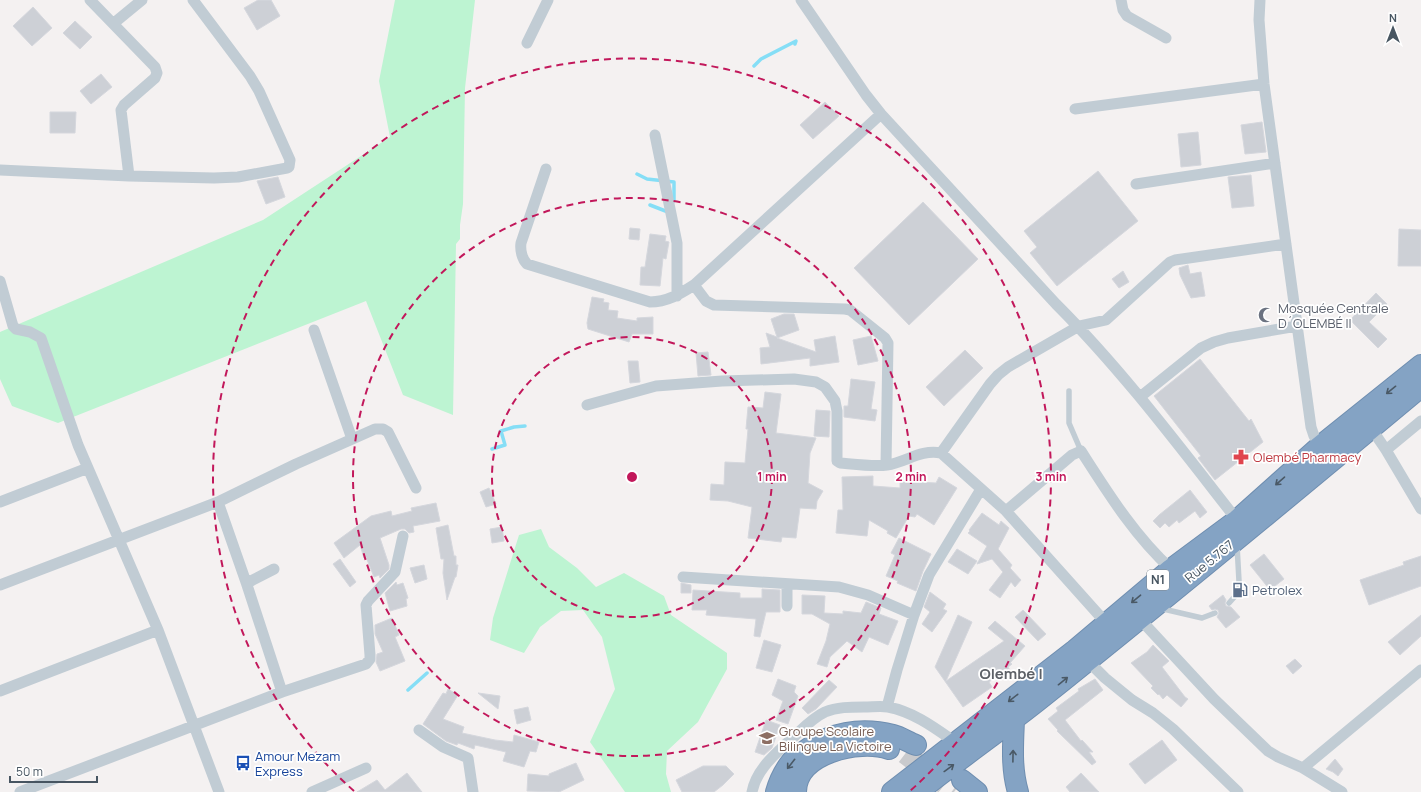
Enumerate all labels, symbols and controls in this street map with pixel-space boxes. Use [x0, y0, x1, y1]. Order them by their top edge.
north arrow [1373, 8, 1413, 48]
text: N [1389, 10, 1397, 25]
place label: Mosquée Centrale D´OLEMBÉ II [1278, 299, 1389, 332]
mosque icon: Mosquée Centrale D´OLEMBÉ II [1257, 306, 1275, 324]
one-way arrow [1385, 385, 1396, 394]
pharmacy icon: Olembé Pharmacy [1232, 448, 1250, 466]
place label: Olembé Pharmacy [1253, 448, 1361, 466]
text: 1 min [757, 468, 787, 485]
text: 2 min [895, 468, 927, 485]
text: 3 min [1035, 468, 1067, 485]
centre of rings [625, 470, 639, 484]
one-way arrow [1275, 477, 1285, 486]
street label: Rue 5.767 [1181, 536, 1237, 586]
road number: N1 [1147, 570, 1169, 590]
fuel station icon: Petrolex [1231, 581, 1249, 599]
place label: Petrolex [1252, 581, 1302, 599]
one-way arrow [1131, 594, 1141, 603]
district label: Olembé I [979, 663, 1043, 684]
one-way arrow [1058, 676, 1069, 685]
one-way arrow [1007, 693, 1018, 702]
place label: Groupe Scolaire Bilingue La Victoire [779, 722, 892, 755]
school or university icon: Groupe Scolaire Bilingue La Victoire [758, 729, 776, 747]
place label: Amour Mezam Express [255, 747, 340, 780]
one-way arrow [1009, 750, 1017, 763]
bus stop icon: Amour Mezam Express [234, 754, 252, 772]
scale bar [10, 758, 97, 784]
one-way arrow [787, 758, 795, 769]
text: 50 m [16, 763, 43, 780]
one-way arrow [943, 763, 954, 772]

